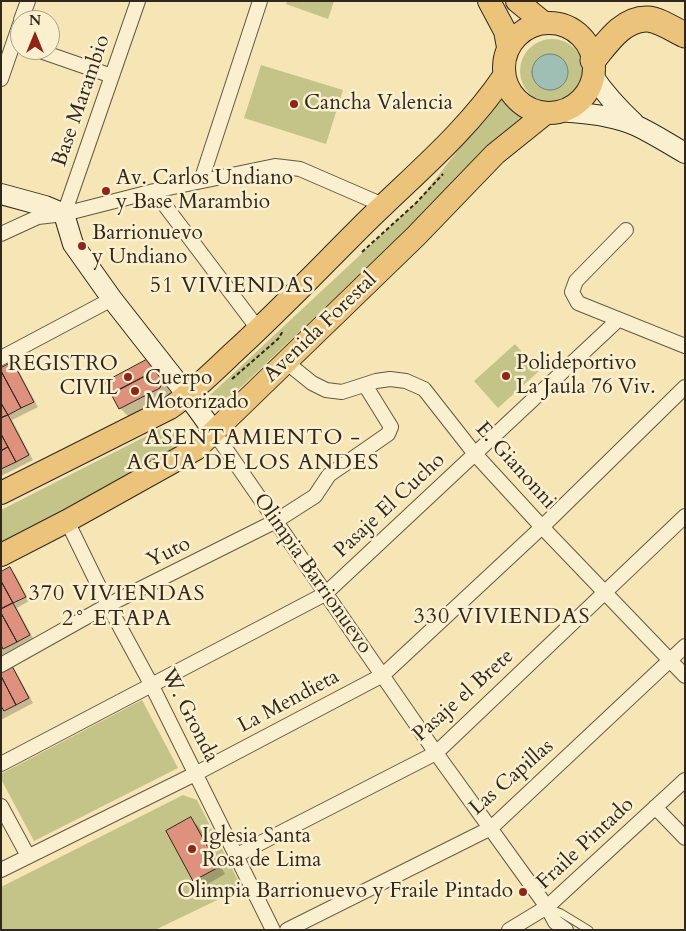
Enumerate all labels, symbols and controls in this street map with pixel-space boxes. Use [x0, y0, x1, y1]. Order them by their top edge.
north arrow [10, 10, 60, 60]
text: N [29, 11, 41, 30]
street label: Base Marambio [48, 32, 116, 170]
place label: Cancha Valencia [304, 91, 453, 117]
marker: Cancha Valencia [288, 98, 300, 110]
place label: Av. Carlos Undiano y Base Marambio [116, 166, 293, 216]
marker: Av. Carlos Undiano y Base Marambio [100, 185, 112, 197]
place label: Barrionuevo y Undiano [92, 221, 203, 271]
marker: Barrionuevo y Undiano [76, 240, 88, 252]
street label: Avenida Forestal [259, 268, 383, 388]
district label: 51 VIVIENDAS [148, 274, 316, 300]
place label: Polideportivo La Jaula 76 Viv. [516, 351, 656, 401]
place label: REGISTRO CIVIL [8, 352, 118, 402]
place label: Cuerpo Motorizado [145, 366, 249, 416]
marker: Polideportivo La Jaula 76 Viv. [500, 370, 512, 382]
marker: REGISTRO CIVIL [122, 371, 134, 383]
marker: Cuerpo Motorizado [129, 385, 141, 397]
street label: E. Gianonni [469, 417, 561, 515]
district label: ASENTAMIENTO - AGUA DE LOS ANDES [124, 426, 382, 478]
street label: Pasaje El Cucho [329, 448, 451, 564]
street label: Olimpia Barrionuevo [247, 489, 377, 659]
street label: Yuto [143, 532, 195, 574]
district label: 370 VIVIENDAS 2° ETAPA [27, 582, 207, 634]
district label: 330 VIVIENDAS [412, 605, 592, 631]
street label: Pasaje el Brete [408, 644, 520, 748]
street label: W. Gronda [155, 665, 223, 767]
street label: La Mendieta [234, 665, 344, 739]
street label: Las Capillas [465, 735, 559, 821]
street label: Fraile Pintado [532, 793, 640, 895]
place label: Iglesia Santa Rosa de Lima [202, 824, 321, 874]
marker: Iglesia Santa Rosa de Lima [186, 843, 198, 855]
place label: Olimpia Barrionuevo y Fraile Pintado [177, 879, 513, 905]
marker: Olimpia Barrionuevo y Fraile Pintado [517, 886, 529, 898]

